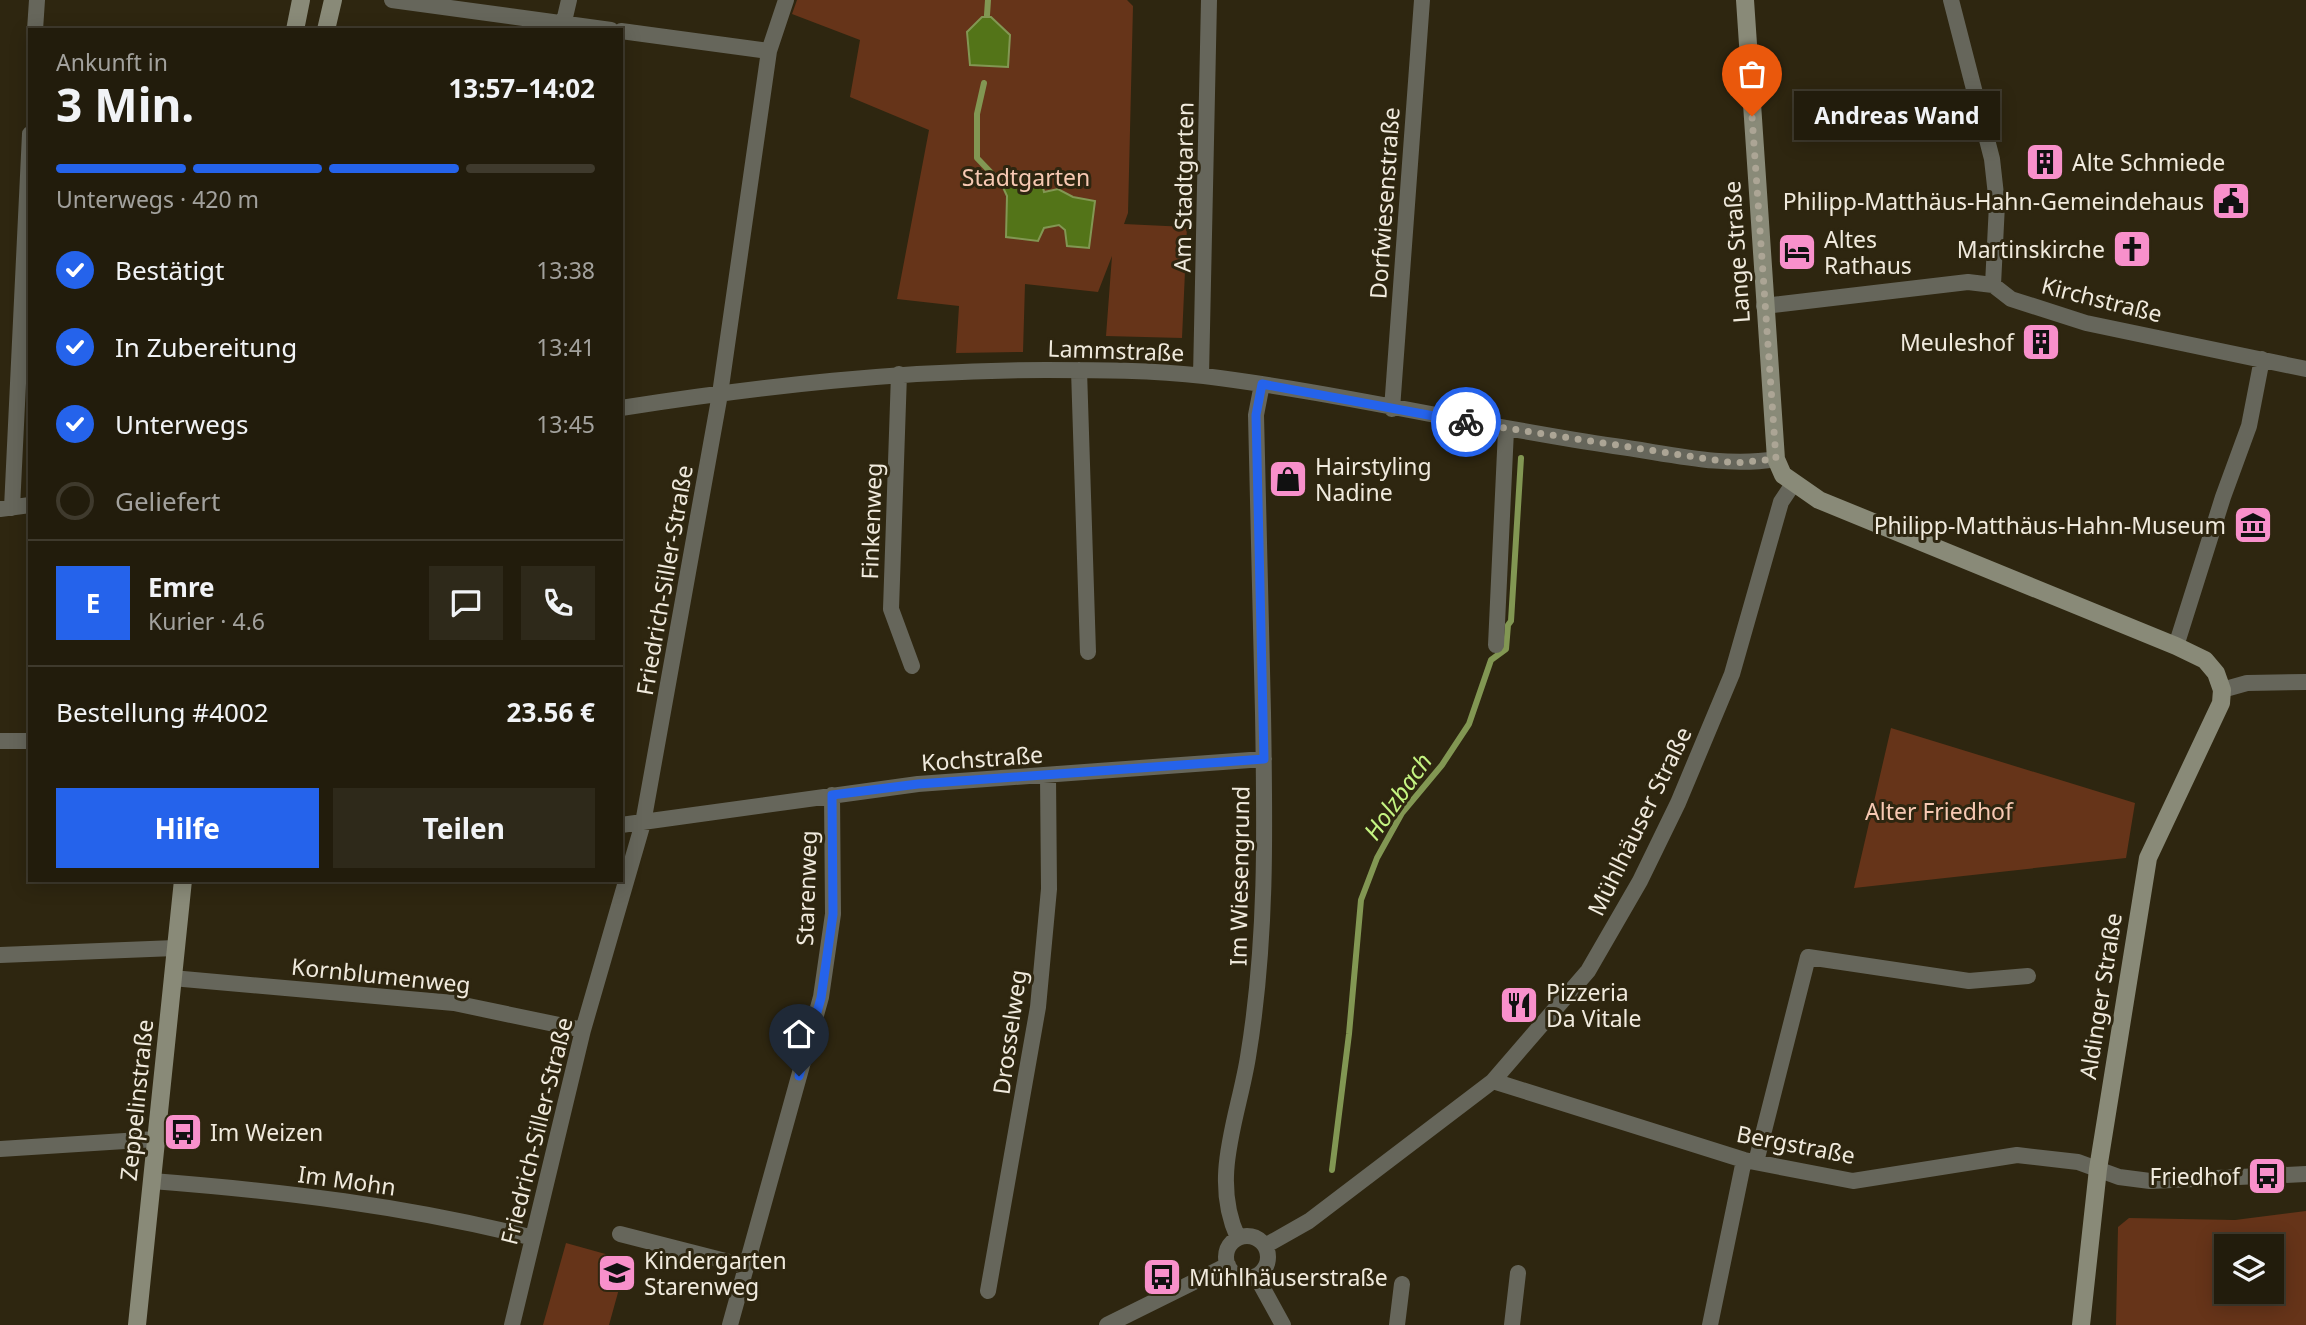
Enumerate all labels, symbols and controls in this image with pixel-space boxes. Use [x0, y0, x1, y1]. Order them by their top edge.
pin [1722, 44, 1782, 116]
text: Ankunft in [56, 46, 168, 78]
icon: bag [1733, 55, 1771, 93]
text: 13:57–14:02 [448, 70, 595, 106]
text: 3 Min. [56, 73, 194, 135]
callout: Andreas Wand [1794, 92, 2000, 140]
text: Andreas Wand [1814, 99, 1980, 131]
street label: Am Stadtgarten [1166, 101, 1200, 273]
street label: Dorfwiesenstraße [1361, 106, 1407, 300]
building icon: Alte Schmiede [2024, 141, 2066, 183]
place label: Alte Schmiede [2072, 146, 2225, 178]
park label: Stadtgarten [962, 161, 1090, 193]
street label: Lange Straße [1715, 180, 1757, 324]
public building icon: Philipp-Matthäus-Hahn-Gemeindehaus [2210, 180, 2252, 222]
text: Unterwegs · 420 m [56, 183, 259, 215]
place label: Philipp-Matthäus-Hahn-Gemeindehaus [1783, 185, 2204, 217]
place label: Altes Rathaus [1824, 223, 1912, 281]
church icon: Martinskirche [2111, 228, 2153, 270]
hotel icon: Altes Rathaus [1776, 231, 1818, 273]
place label: Martinskirche [1957, 233, 2105, 265]
icon: check [56, 251, 94, 289]
text: Bestätigt [115, 252, 224, 288]
text: 13:38 [536, 254, 595, 286]
street label: Kirchstraße [2038, 269, 2166, 329]
building icon: Meuleshof [2020, 321, 2062, 363]
place label: Meuleshof [1900, 326, 2015, 358]
icon: check [56, 328, 94, 366]
text: In Zubereitung [115, 329, 297, 365]
text: 13:41 [536, 331, 595, 363]
street label: Lammstraße [1047, 332, 1185, 368]
courier [1431, 387, 1501, 457]
icon: bike [1447, 403, 1485, 441]
icon: check [56, 405, 94, 443]
text: Unterwegs [115, 406, 248, 442]
text: 13:45 [536, 408, 595, 440]
place label: Hairstyling Nadine [1315, 450, 1432, 508]
shop icon: Hairstyling Nadine [1267, 458, 1309, 500]
street label: Friedrich-Siller-Straße [628, 462, 700, 698]
street label: Finkenweg [853, 462, 889, 580]
text: Geliefert [115, 483, 220, 519]
museum icon: Philipp-Matthäus-Hahn-Museum [2232, 504, 2274, 546]
place label: Philipp-Matthäus-Hahn-Museum [1874, 509, 2226, 541]
button: chat [429, 566, 503, 640]
button: phone [521, 566, 595, 640]
text: Emre [148, 569, 215, 605]
text: E [86, 585, 100, 621]
text: Kurier · 4.6 [148, 605, 265, 637]
text: Bestellung #4002 [56, 694, 269, 730]
text: 23.56 € [507, 694, 595, 730]
street label: Mühlhäuser Straße [1579, 721, 1699, 921]
street label: Kochstraße [920, 738, 1044, 778]
water label: Holzbach [1355, 746, 1439, 846]
street label: Im Wiesengrund [1221, 786, 1257, 966]
button: Hilfe [56, 788, 319, 868]
button: Teilen [333, 788, 595, 868]
park label: Alter Friedhof [1865, 795, 2014, 827]
street label: Starenweg [788, 830, 824, 946]
street label: Aldinger Straße [2071, 911, 2129, 1081]
street label: Kornblumenweg [290, 950, 472, 1000]
street label: Drosselweg [984, 967, 1034, 1097]
place label: Pizzeria Da Vitale [1546, 976, 1642, 1034]
restaurant icon: Pizzeria Da Vitale [1498, 984, 1540, 1026]
pin [769, 1004, 829, 1076]
street label: Friedrich-Siller-Straße [492, 1014, 580, 1248]
icon: home [780, 1015, 818, 1053]
street label: Zeppelinstraße [112, 1018, 160, 1182]
bus stop icon: Im Weizen [162, 1111, 204, 1153]
place label: Im Weizen [210, 1116, 323, 1148]
street label: Bergstraße [1734, 1117, 1858, 1171]
bus stop icon: Friedhof [2246, 1155, 2288, 1197]
street label: Im Mohn [296, 1157, 398, 1203]
place label: Friedhof [2149, 1160, 2241, 1192]
map controls [2214, 1234, 2284, 1304]
button: layers [2214, 1234, 2284, 1304]
place label: Kindergarten Starenweg [644, 1244, 787, 1302]
school or university icon: Kindergarten Starenweg [596, 1252, 638, 1294]
bus stop icon: Mühlhäuserstraße [1141, 1256, 1183, 1298]
place label: Mühlhäuserstraße [1189, 1261, 1388, 1293]

